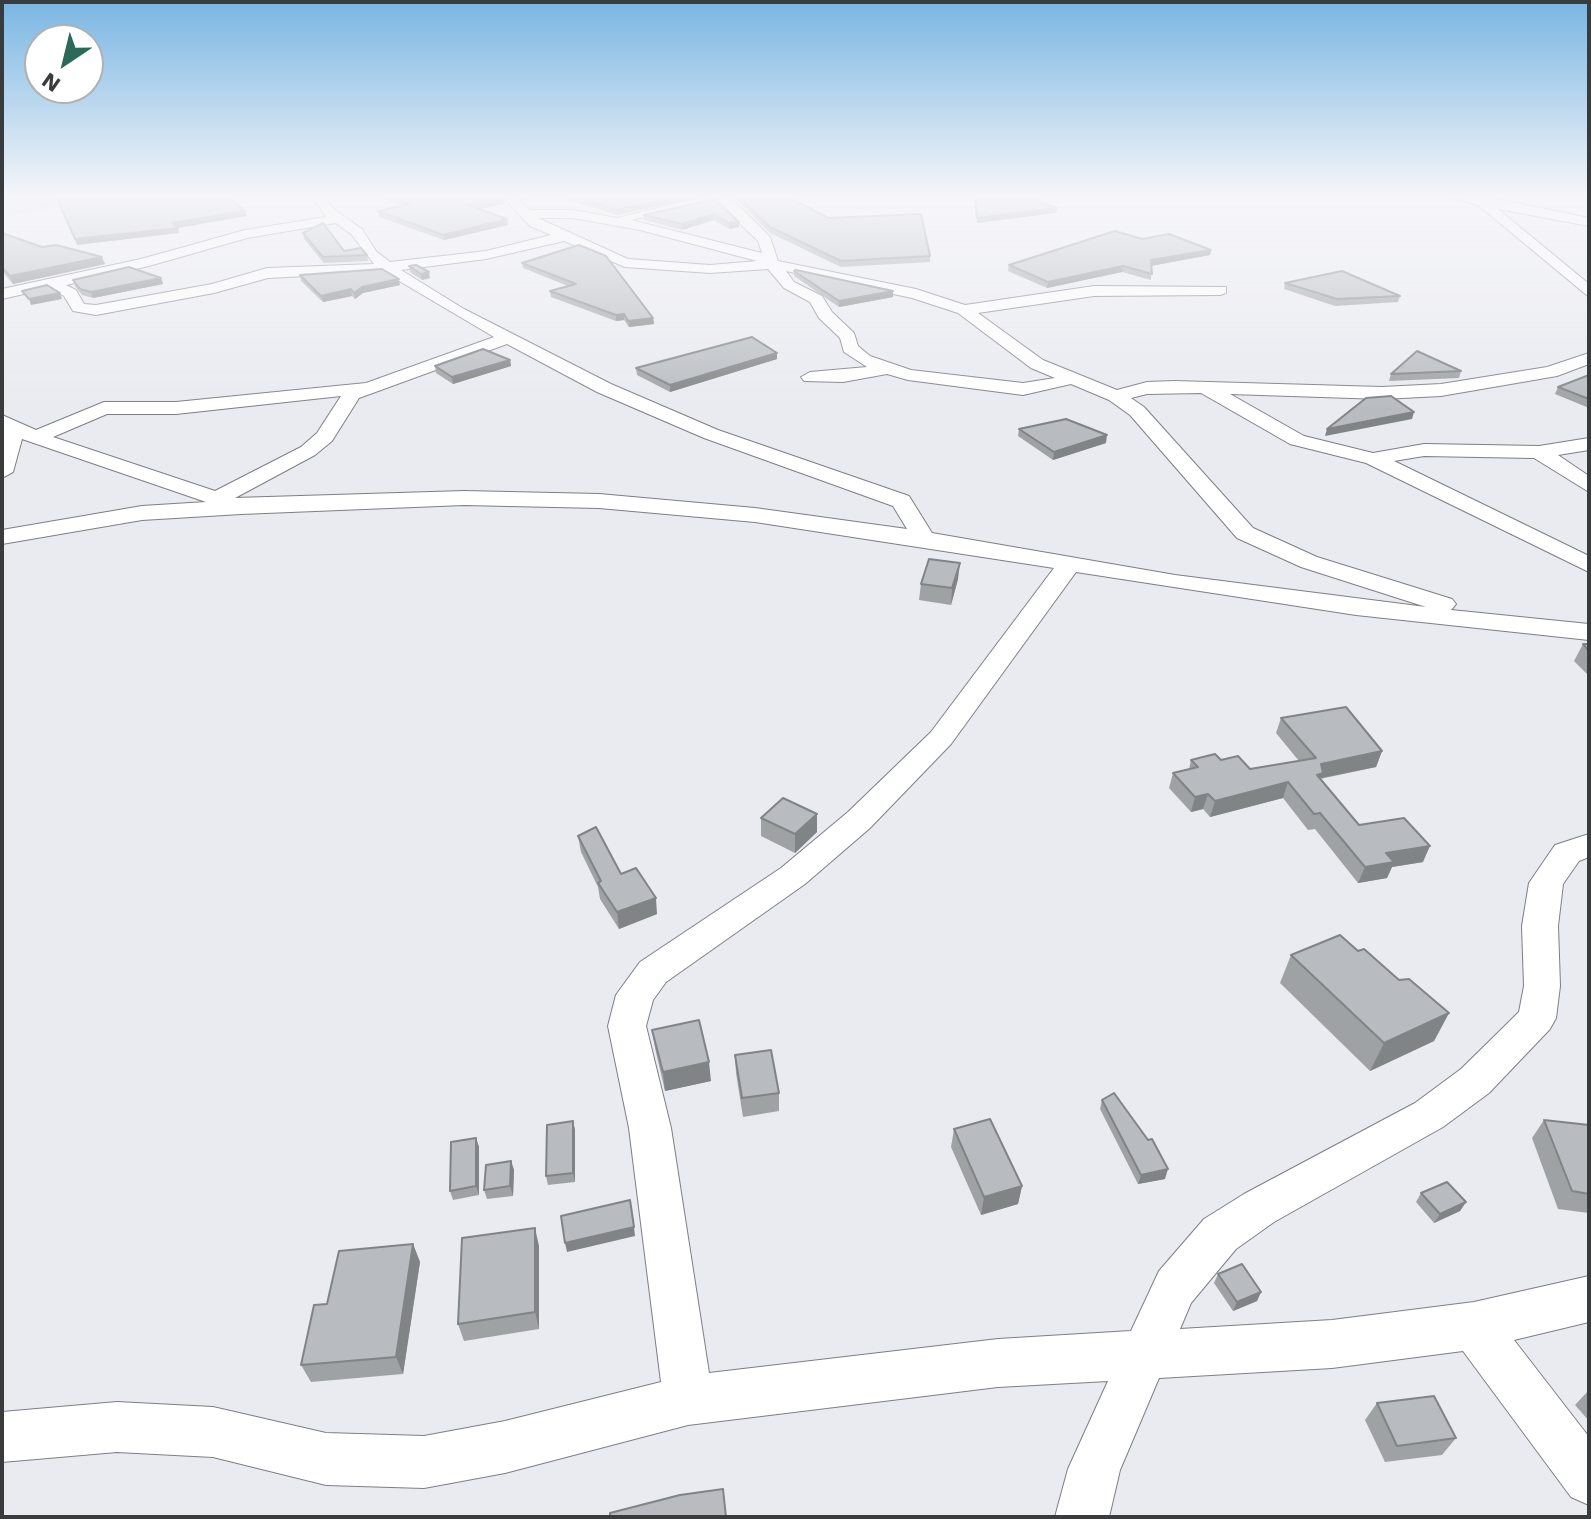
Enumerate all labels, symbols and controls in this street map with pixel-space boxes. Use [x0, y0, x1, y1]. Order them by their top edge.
north arrow [24, 24, 104, 104]
text: N [37, 68, 65, 97]

